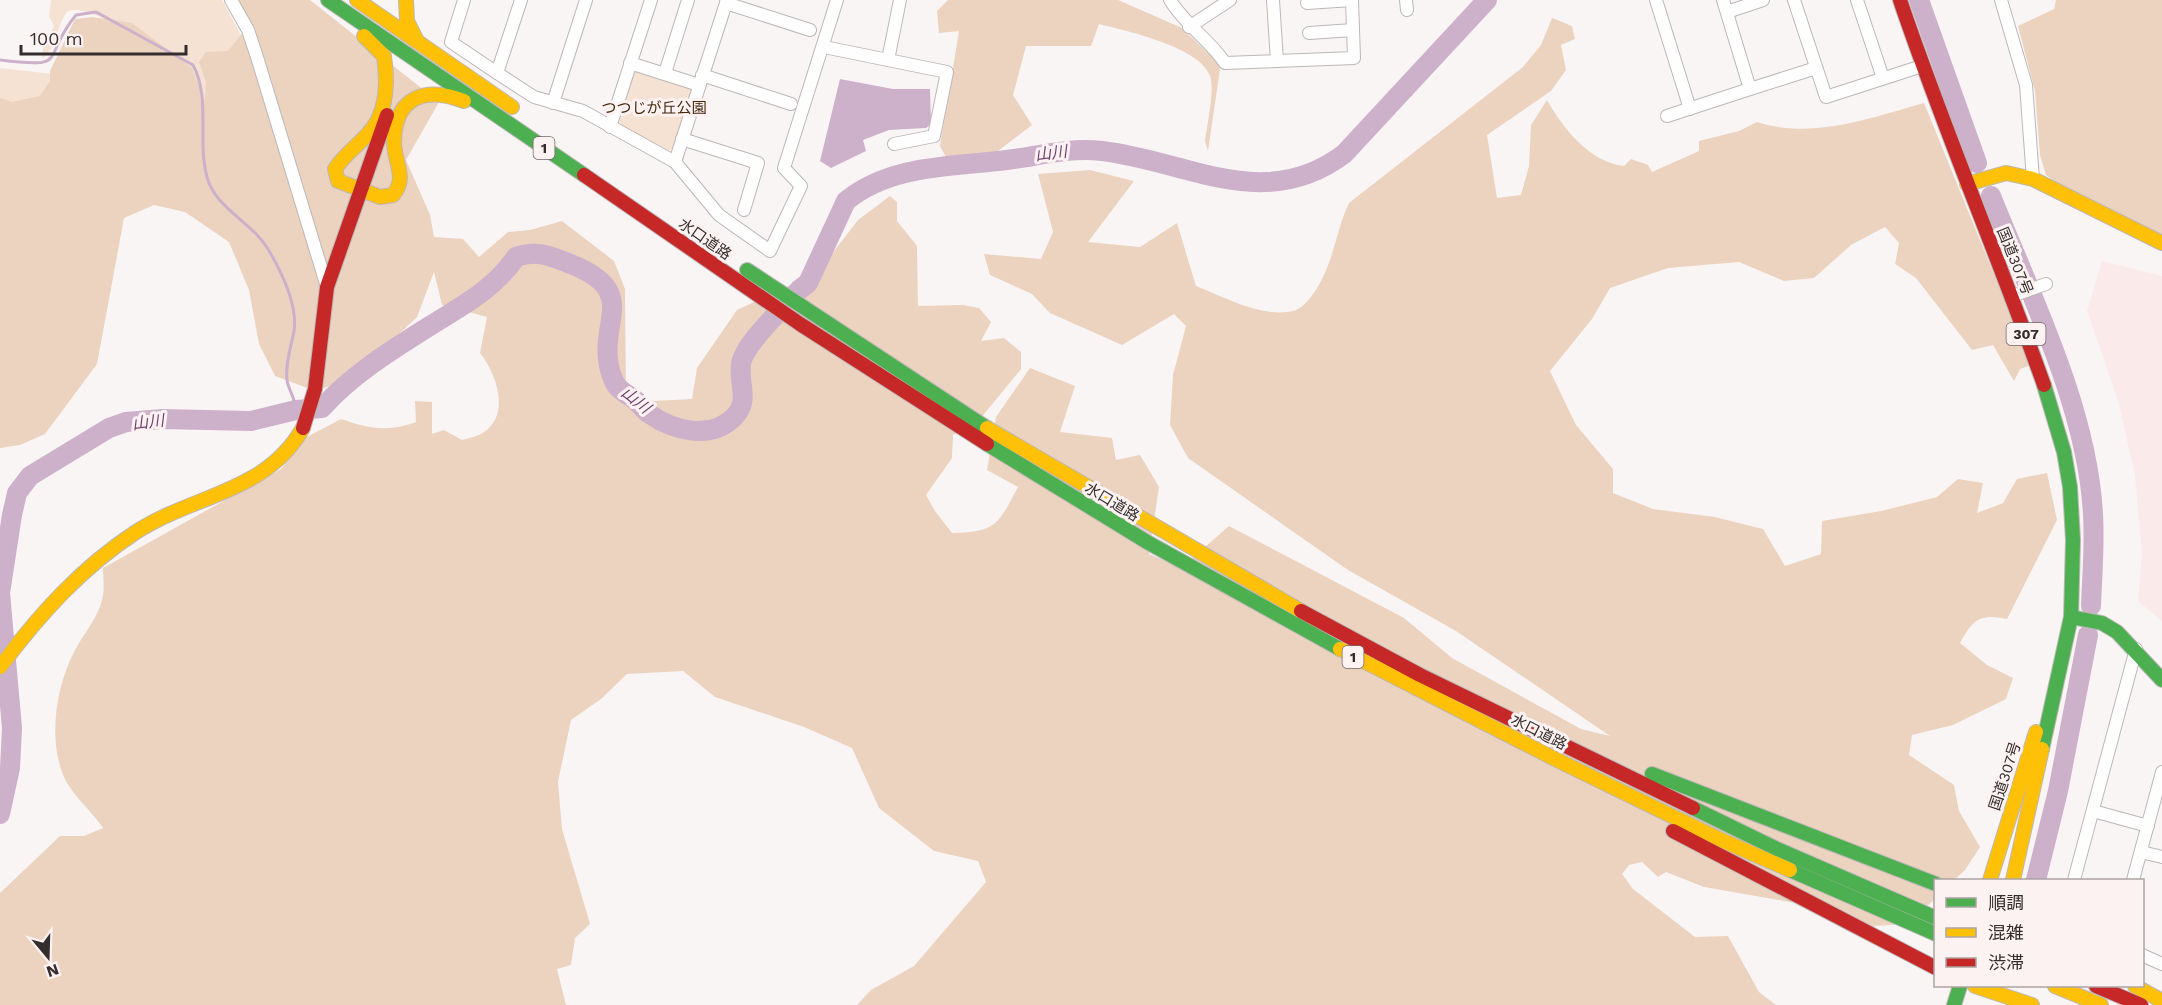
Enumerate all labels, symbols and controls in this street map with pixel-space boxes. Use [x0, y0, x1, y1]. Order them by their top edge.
scale bar [21, 18, 186, 56]
text: 100 m [30, 28, 83, 49]
park label: つつじが丘公園 [601, 99, 707, 117]
road number: 1 [534, 137, 554, 159]
water label: 山川 [1034, 141, 1070, 164]
street label: 水口道路 [675, 214, 735, 264]
street label: 国道307号 [1993, 225, 2037, 297]
road number: 307 [2006, 323, 2046, 345]
water label: 山川 [618, 383, 656, 419]
water label: 山川 [131, 410, 167, 433]
street label: 水口道路 [1082, 479, 1142, 525]
road number: 1 [1342, 646, 1364, 668]
street label: 水口道路 [1508, 710, 1570, 754]
street label: 国道307号 [1985, 739, 2025, 813]
legend [1934, 879, 2144, 987]
text: 順調 [1988, 892, 2024, 913]
text: 混雑 [1988, 922, 2024, 943]
north arrow [18, 927, 78, 987]
text: 渋滞 [1988, 952, 2024, 973]
text: N [44, 960, 61, 982]

